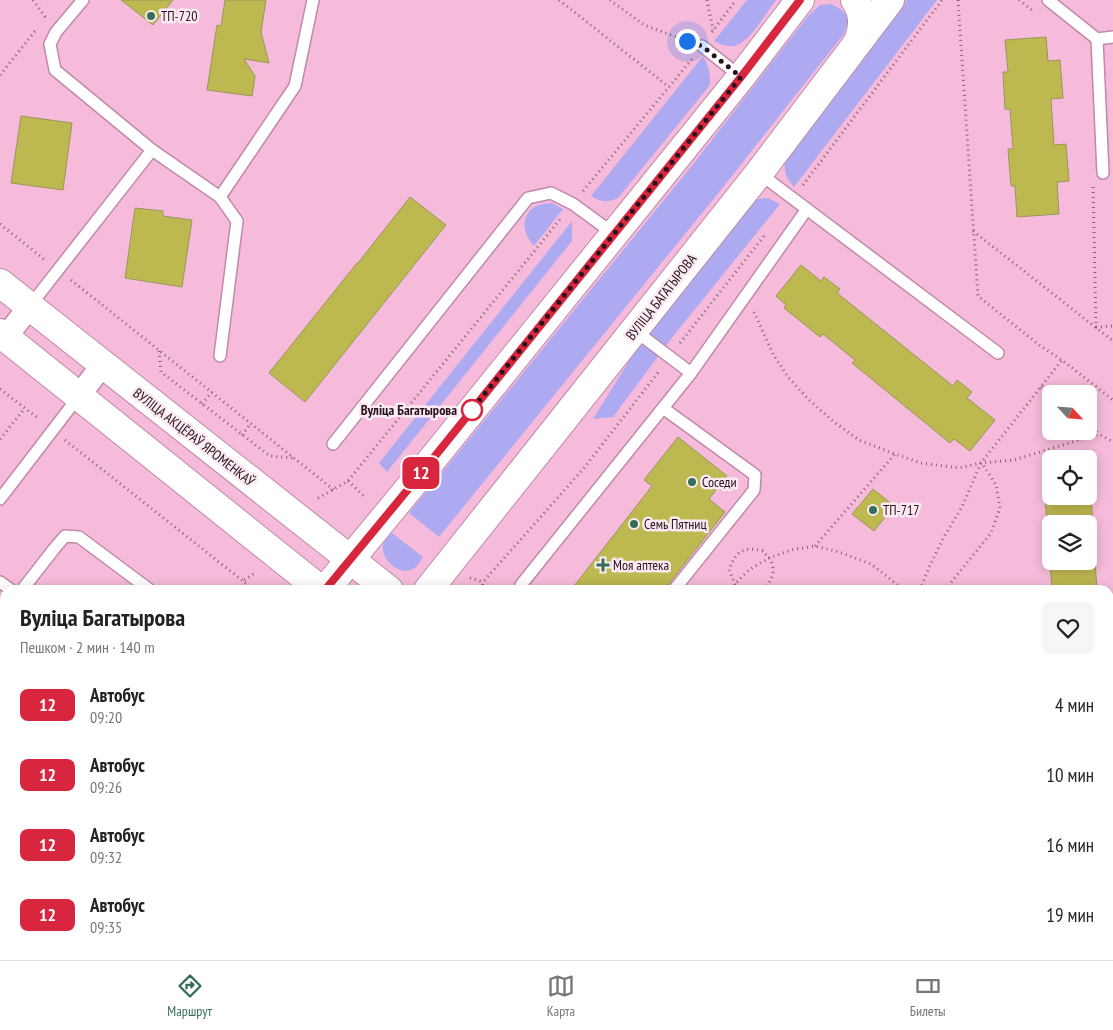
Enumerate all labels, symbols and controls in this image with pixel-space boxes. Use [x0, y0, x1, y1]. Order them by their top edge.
place label: ТП-720 [161, 7, 198, 25]
marker: ТП-720 [145, 10, 157, 22]
your location [675, 29, 700, 54]
street label: ВУЛІЦА БАГАТЫРОВА [622, 250, 701, 344]
street label: ВУЛІЦА АКЦЁРАЎ ЯРОМЕНКАЎ [130, 384, 259, 491]
north arrow [1042, 385, 1098, 440]
map controls [1042, 385, 1097, 570]
marker: Вуліца Багатырова [461, 399, 483, 421]
place label: Вуліца Багатырова [361, 401, 457, 419]
button: locate [1042, 450, 1097, 505]
line badge: 12 [398, 457, 444, 489]
text: 12 [412, 461, 430, 484]
place label: Соседи [702, 473, 737, 491]
marker: Соседи [686, 476, 698, 488]
place label: ТП-717 [883, 501, 920, 519]
marker: ТП-717 [867, 504, 879, 516]
place label: Семь Пятниц [644, 515, 707, 533]
button: layers [1042, 515, 1097, 570]
marker: Семь Пятниц [628, 518, 640, 530]
place label: Моя аптека [613, 556, 669, 574]
marker: Моя аптека [597, 559, 609, 571]
text: Вуліца Багатырова [20, 602, 185, 633]
button: heart [1042, 602, 1094, 654]
text: Пешком · 2 мин · 140 m [20, 637, 155, 657]
text: Автобус [90, 683, 145, 707]
text: 12 [39, 693, 56, 716]
text: 4 мин [1055, 693, 1094, 717]
text: 09:20 [90, 707, 122, 727]
text: Автобус [90, 753, 145, 777]
text: 12 [39, 763, 56, 786]
text: 10 мин [1046, 763, 1094, 787]
text: 09:26 [90, 777, 122, 797]
text: Автобус [90, 823, 145, 847]
text: 12 [39, 833, 56, 856]
text: 16 мин [1046, 833, 1094, 857]
text: 09:32 [90, 847, 122, 867]
text: Автобус [90, 893, 145, 917]
text: 12 [39, 903, 56, 926]
text: 19 мин [1046, 903, 1094, 927]
text: 09:35 [90, 917, 122, 937]
tab: Маршрут [167, 972, 212, 1020]
tab: Карта [547, 972, 575, 1020]
tab: Билеты [910, 972, 946, 1020]

